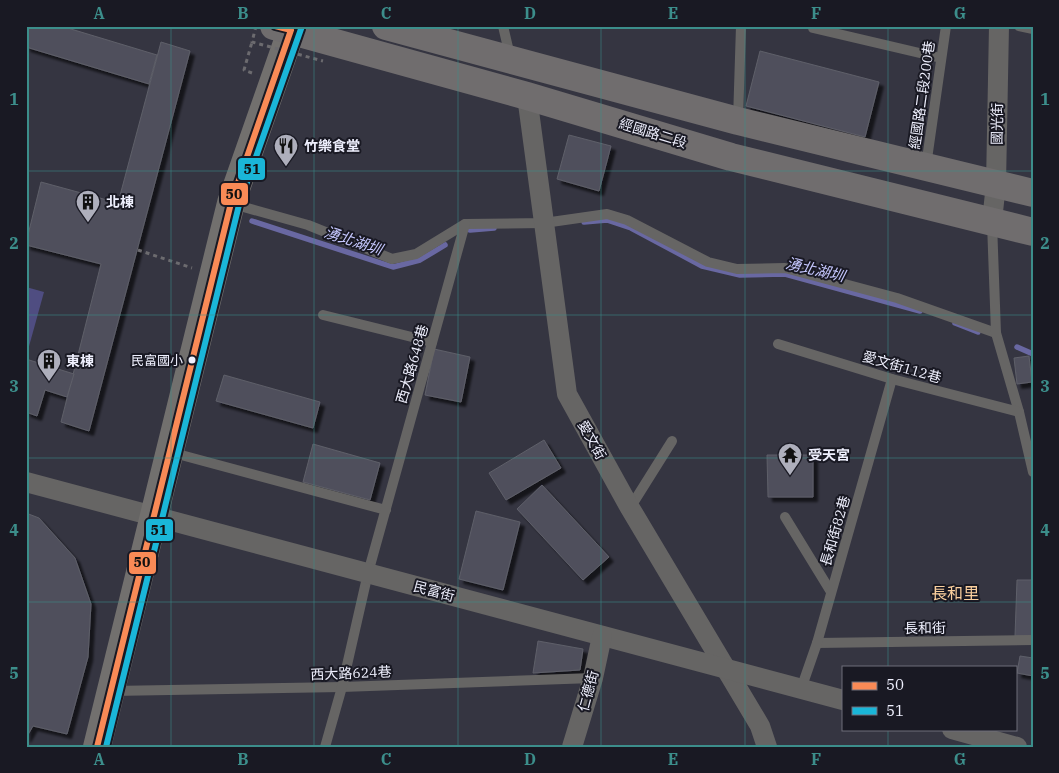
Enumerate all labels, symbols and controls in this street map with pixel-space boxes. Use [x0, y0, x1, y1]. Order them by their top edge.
text: A [93, 3, 105, 23]
text: B [237, 3, 249, 23]
text: C [381, 3, 391, 23]
text: D [524, 3, 536, 23]
text: E [668, 3, 678, 23]
text: F [811, 3, 821, 23]
text: G [954, 3, 966, 23]
street label: 經國路二段200巷 [905, 40, 939, 150]
text: 1 [9, 89, 19, 109]
text: 1 [1040, 89, 1050, 109]
street label: 國光街 [988, 103, 1006, 145]
street label: 經國路二段 [617, 114, 689, 152]
restaurant icon: 竹樂食堂 [273, 133, 299, 167]
place label: 竹樂食堂 [304, 137, 360, 155]
line badge: 51 [237, 157, 266, 181]
text: 51 [244, 160, 260, 178]
line badge: 50 [220, 182, 249, 206]
text: 50 [226, 185, 242, 203]
building icon: 北棟 [75, 189, 101, 223]
place label: 北棟 [106, 193, 134, 211]
water label: 湧北湖圳 [322, 222, 387, 259]
text: 2 [9, 233, 19, 253]
text: 2 [1040, 233, 1050, 253]
water label: 湧北湖圳 [784, 254, 848, 286]
street label: 西大路648巷 [392, 322, 432, 406]
street label: 愛文街112巷 [860, 347, 944, 387]
building icon: 東棟 [36, 348, 62, 382]
place label: 東棟 [66, 352, 94, 370]
place label: 民富國小 [131, 352, 183, 369]
marker: 民富國小 [187, 355, 197, 365]
text: 3 [9, 376, 19, 396]
text: 3 [1040, 376, 1050, 396]
street label: 愛文街 [574, 417, 610, 463]
temple icon: 受天宮 [777, 442, 803, 476]
place label: 受天宮 [808, 446, 850, 464]
street label: 長和街82巷 [816, 494, 854, 568]
line badge: 51 [145, 518, 174, 542]
text: 4 [9, 520, 19, 540]
text: 4 [1040, 520, 1050, 540]
text: 51 [151, 521, 167, 539]
line badge: 50 [128, 551, 157, 575]
text: 50 [134, 553, 150, 571]
street label: 民富街 [411, 577, 457, 605]
district label: 長和里 [931, 583, 979, 603]
street label: 長和街 [904, 619, 946, 637]
text: 5 [9, 663, 19, 683]
street label: 西大路624巷 [310, 663, 392, 683]
text: 5 [1040, 663, 1050, 683]
legend [842, 666, 1016, 730]
street label: 仁德街 [574, 668, 602, 714]
text: 50 [886, 675, 904, 694]
text: 51 [886, 701, 904, 720]
text: A [93, 749, 105, 769]
text: B [237, 749, 249, 769]
text: C [381, 749, 391, 769]
text: D [524, 749, 536, 769]
text: E [668, 749, 678, 769]
text: F [811, 749, 821, 769]
text: G [954, 749, 966, 769]

